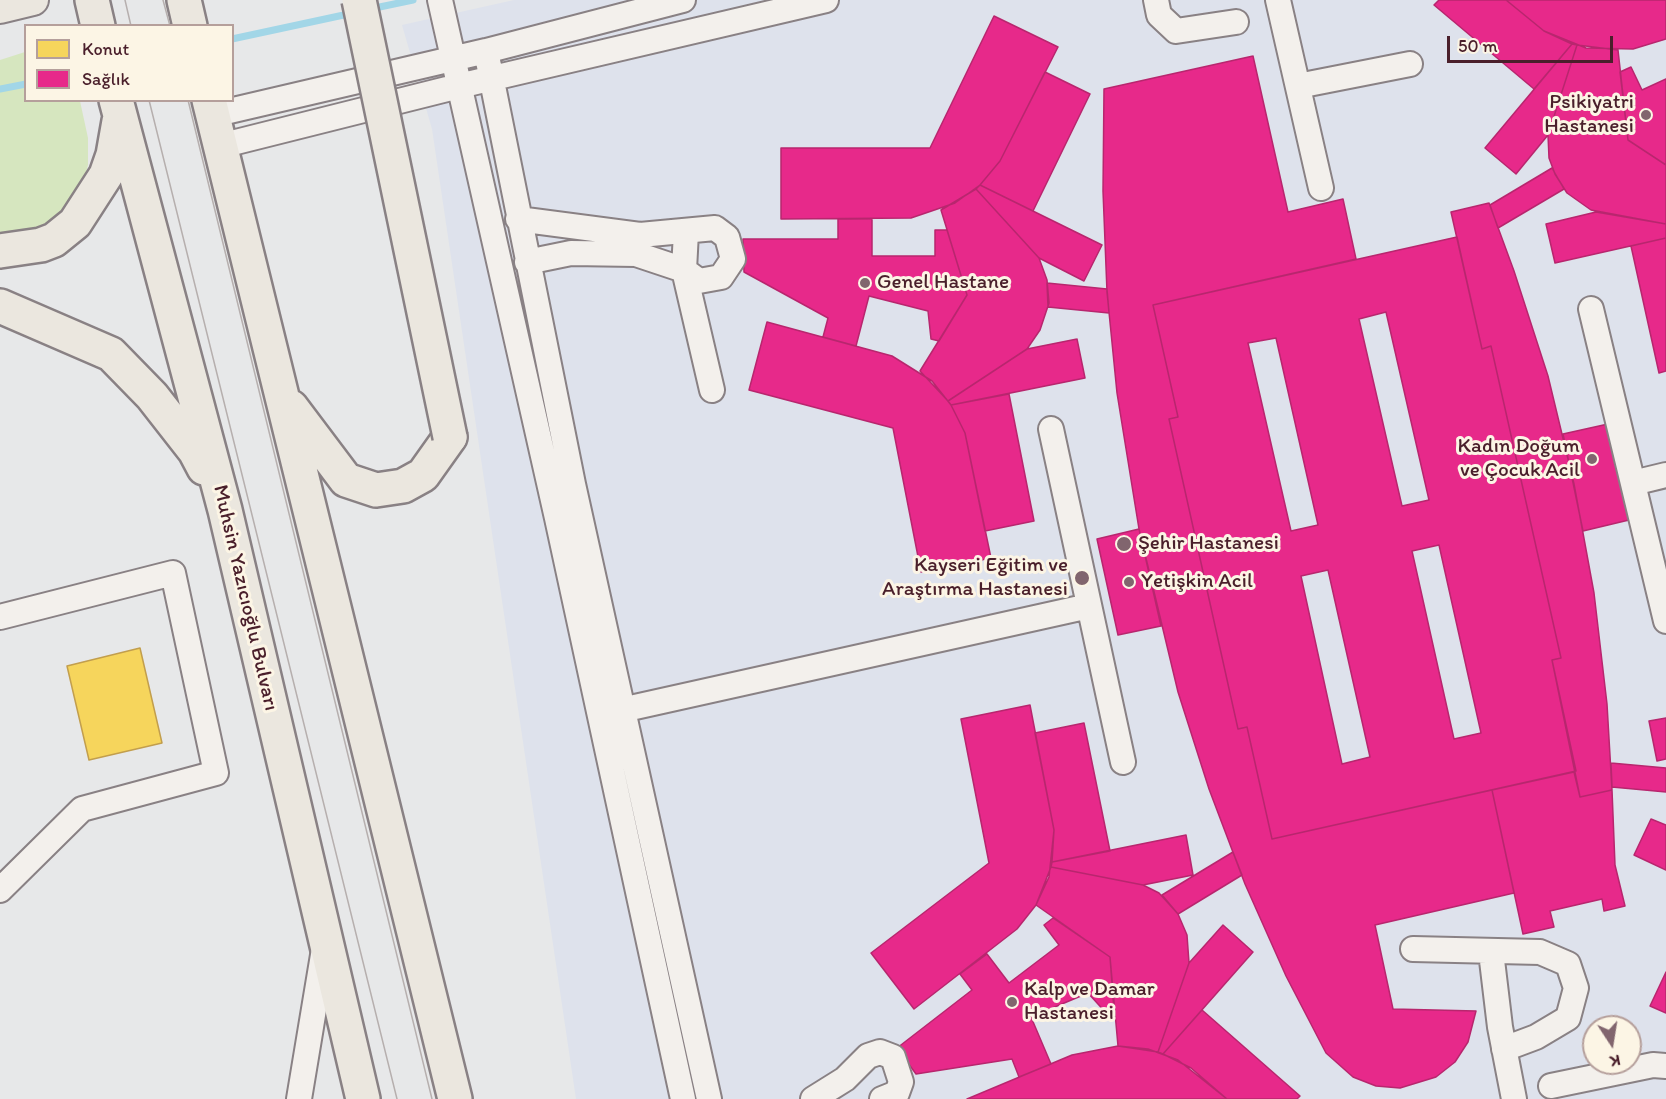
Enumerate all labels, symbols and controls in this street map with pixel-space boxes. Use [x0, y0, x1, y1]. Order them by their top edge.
legend [24, 24, 234, 102]
scale bar [1450, 24, 1616, 62]
text: 50 m [1458, 35, 1498, 57]
text: Konut [82, 38, 129, 60]
text: Sağlık [82, 68, 130, 90]
place label: Psikiyatri Hastanesi [1544, 90, 1634, 140]
marker: Psikiyatri Hastanesi [1639, 108, 1653, 122]
place label: Genel Hastane [877, 270, 1009, 296]
marker: Genel Hastane [858, 276, 872, 290]
place label: Kadın Doğum ve Çocuk Acil [1458, 434, 1580, 484]
marker: Kadın Doğum ve Çocuk Acil [1585, 452, 1599, 466]
street label: Muhsin Yazıcıoğlu Bulvarı [207, 483, 283, 713]
place label: Şehir Hastanesi [1138, 531, 1279, 557]
marker: Şehir Hastanesi [1115, 535, 1133, 553]
place label: Kayseri Eğitim ve Araştırma Hastanesi [882, 553, 1068, 603]
marker: Kayseri Eğitim ve Araştırma Hastanesi [1073, 569, 1091, 587]
place label: Yetişkin Acil [1141, 569, 1253, 595]
marker: Yetişkin Acil [1122, 575, 1136, 589]
place label: Kalp ve Damar Hastanesi [1024, 977, 1155, 1027]
marker: Kalp ve Damar Hastanesi [1005, 995, 1019, 1009]
north arrow [1582, 1015, 1642, 1075]
text: K [1608, 1051, 1622, 1071]

